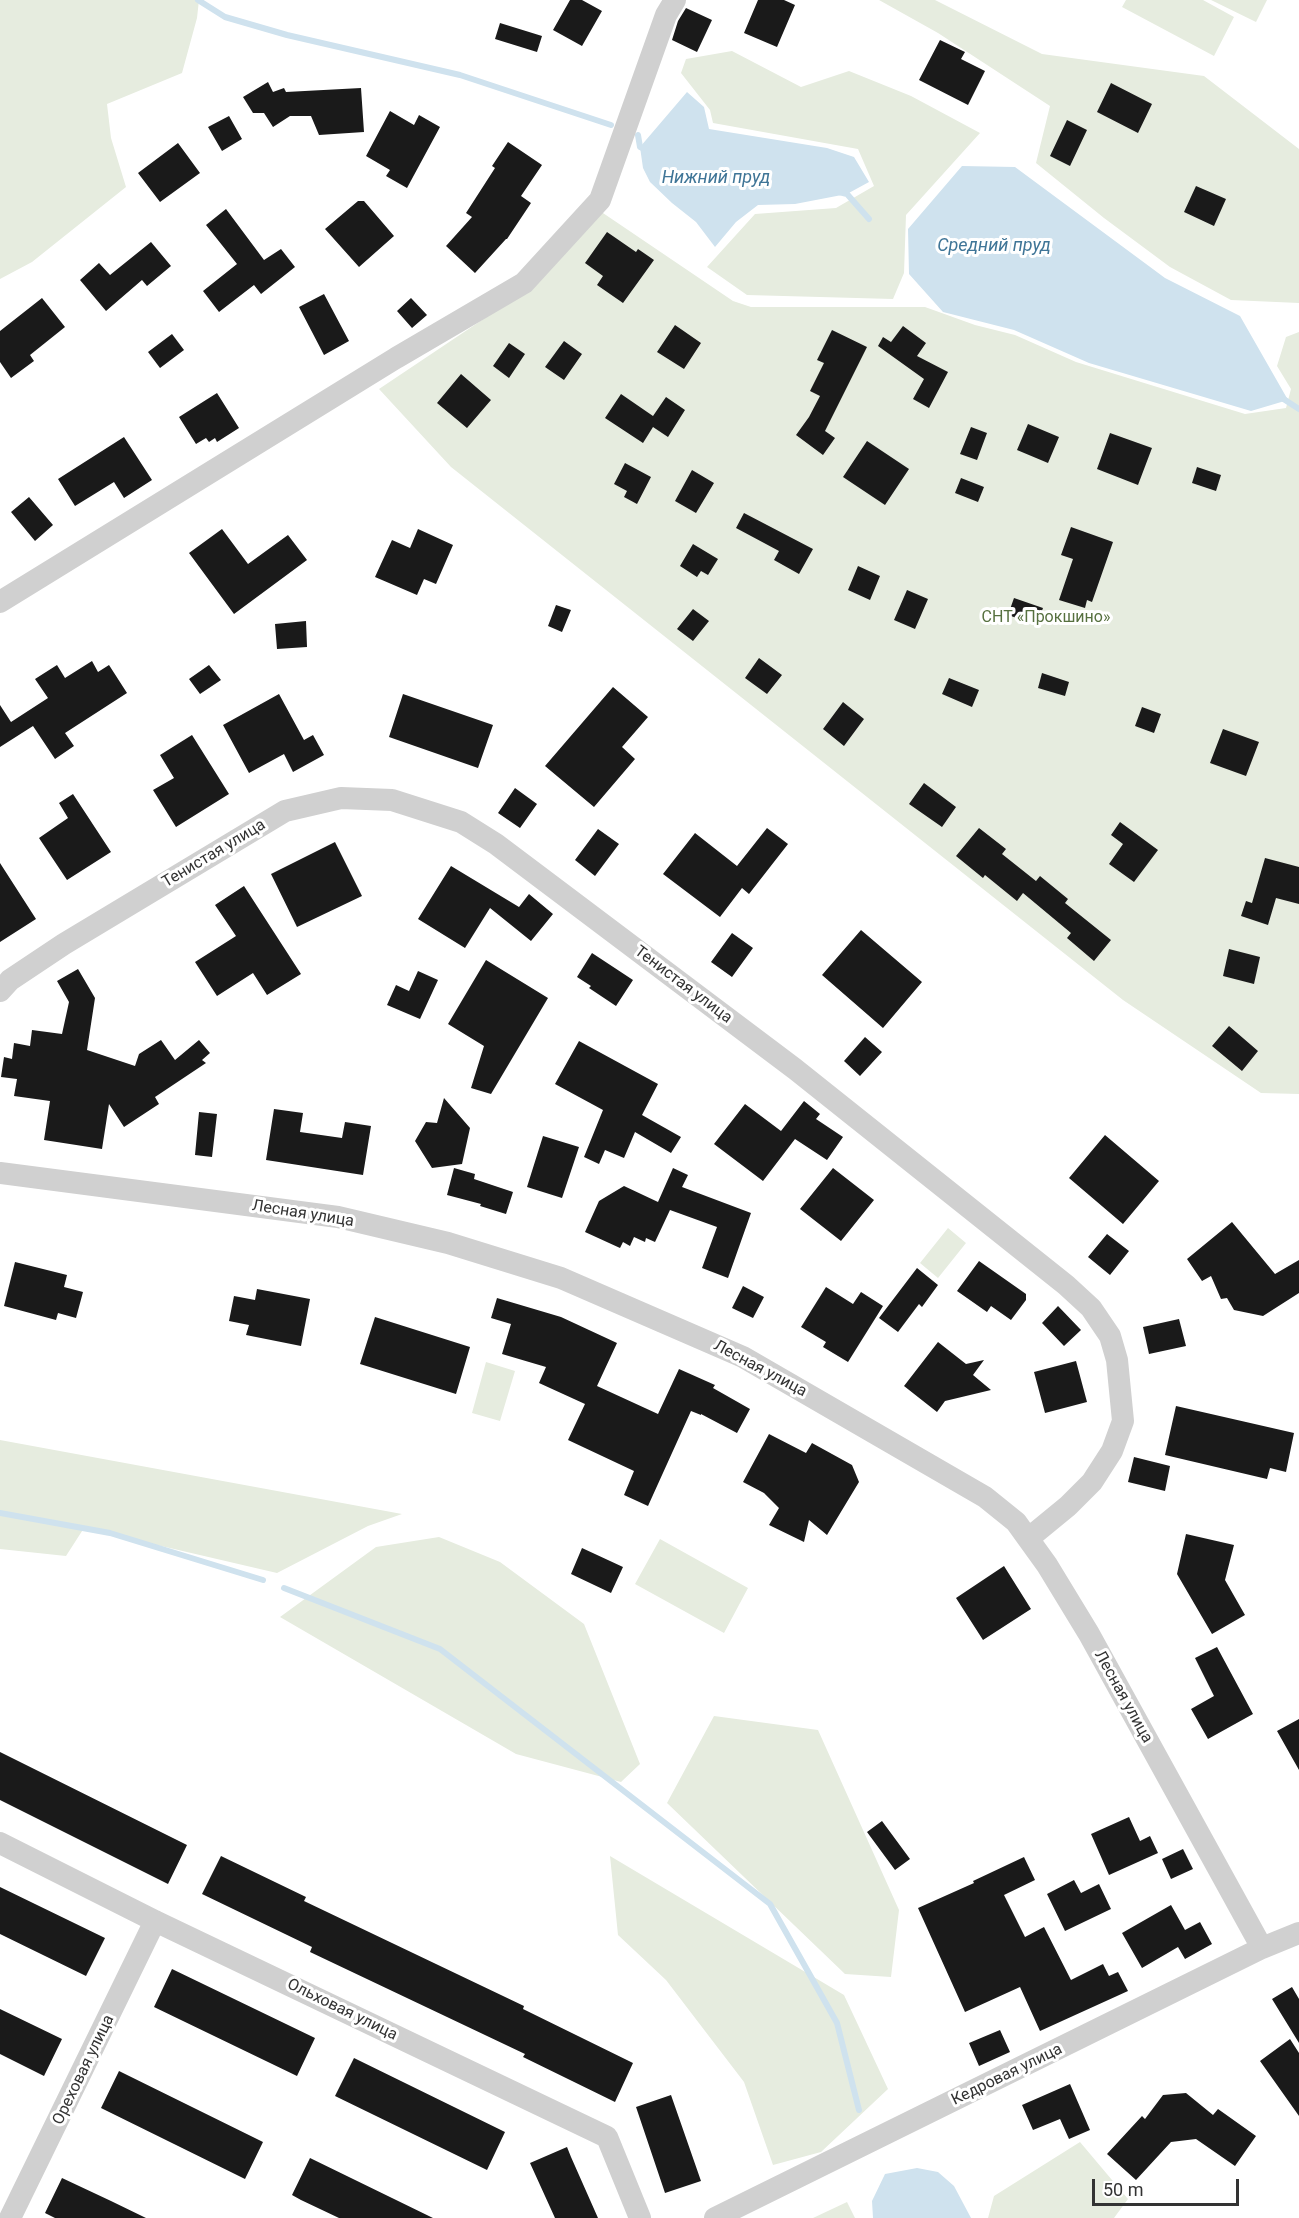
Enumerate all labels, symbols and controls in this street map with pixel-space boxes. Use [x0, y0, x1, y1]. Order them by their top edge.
water label: Нижний пруд [662, 167, 770, 189]
water label: Средний пруд [937, 235, 1051, 257]
park label: СНТ «Прокшино» [982, 608, 1110, 628]
street label: Тенистая улица [159, 816, 269, 892]
street label: Тенистая улица [630, 942, 736, 1028]
street label: Лесная улица [251, 1196, 355, 1232]
street label: Лесная улица [710, 1336, 810, 1402]
street label: Лесная улица [1090, 1647, 1156, 1747]
street label: Ольховая улица [284, 1975, 400, 2045]
street label: Ореховая улица [49, 2012, 119, 2128]
street label: Кедровая улица [948, 2040, 1066, 2110]
scale bar [1095, 2167, 1242, 2205]
text: 50 m [1103, 2179, 1143, 2200]

